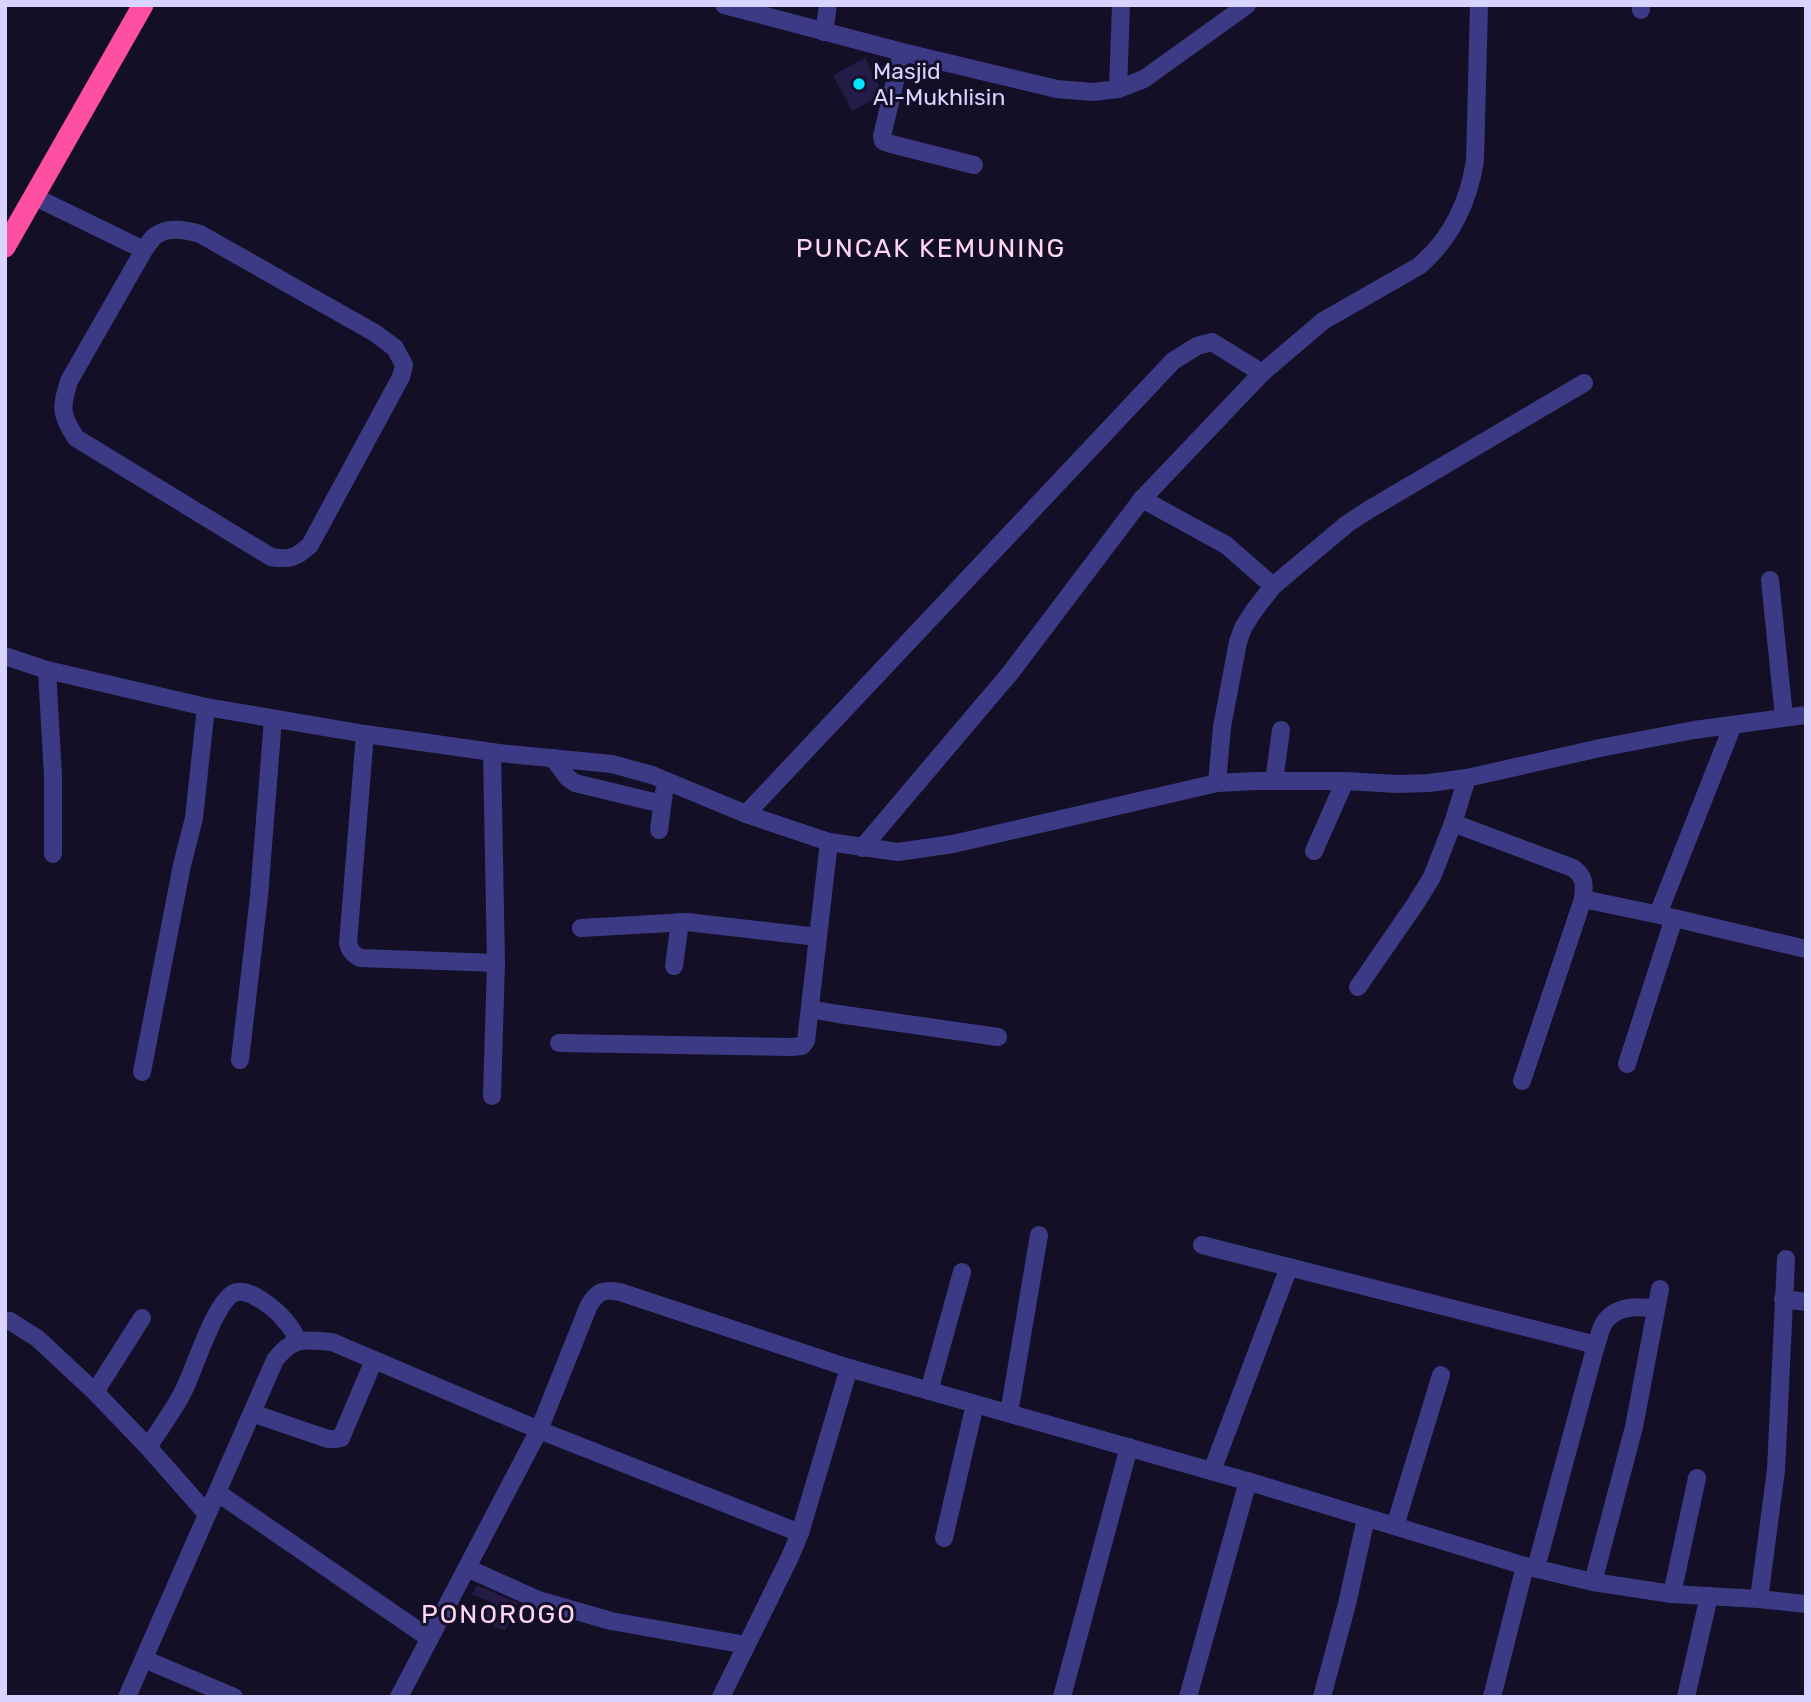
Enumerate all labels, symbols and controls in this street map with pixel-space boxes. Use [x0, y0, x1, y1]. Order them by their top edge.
place label: Masjid Al-Mukhlisin [873, 57, 1005, 111]
marker: Masjid Al-Mukhlisin [851, 76, 867, 92]
district label: PUNCAK KEMUNING [796, 233, 1066, 264]
district label: PONOROGO [421, 1599, 577, 1630]

